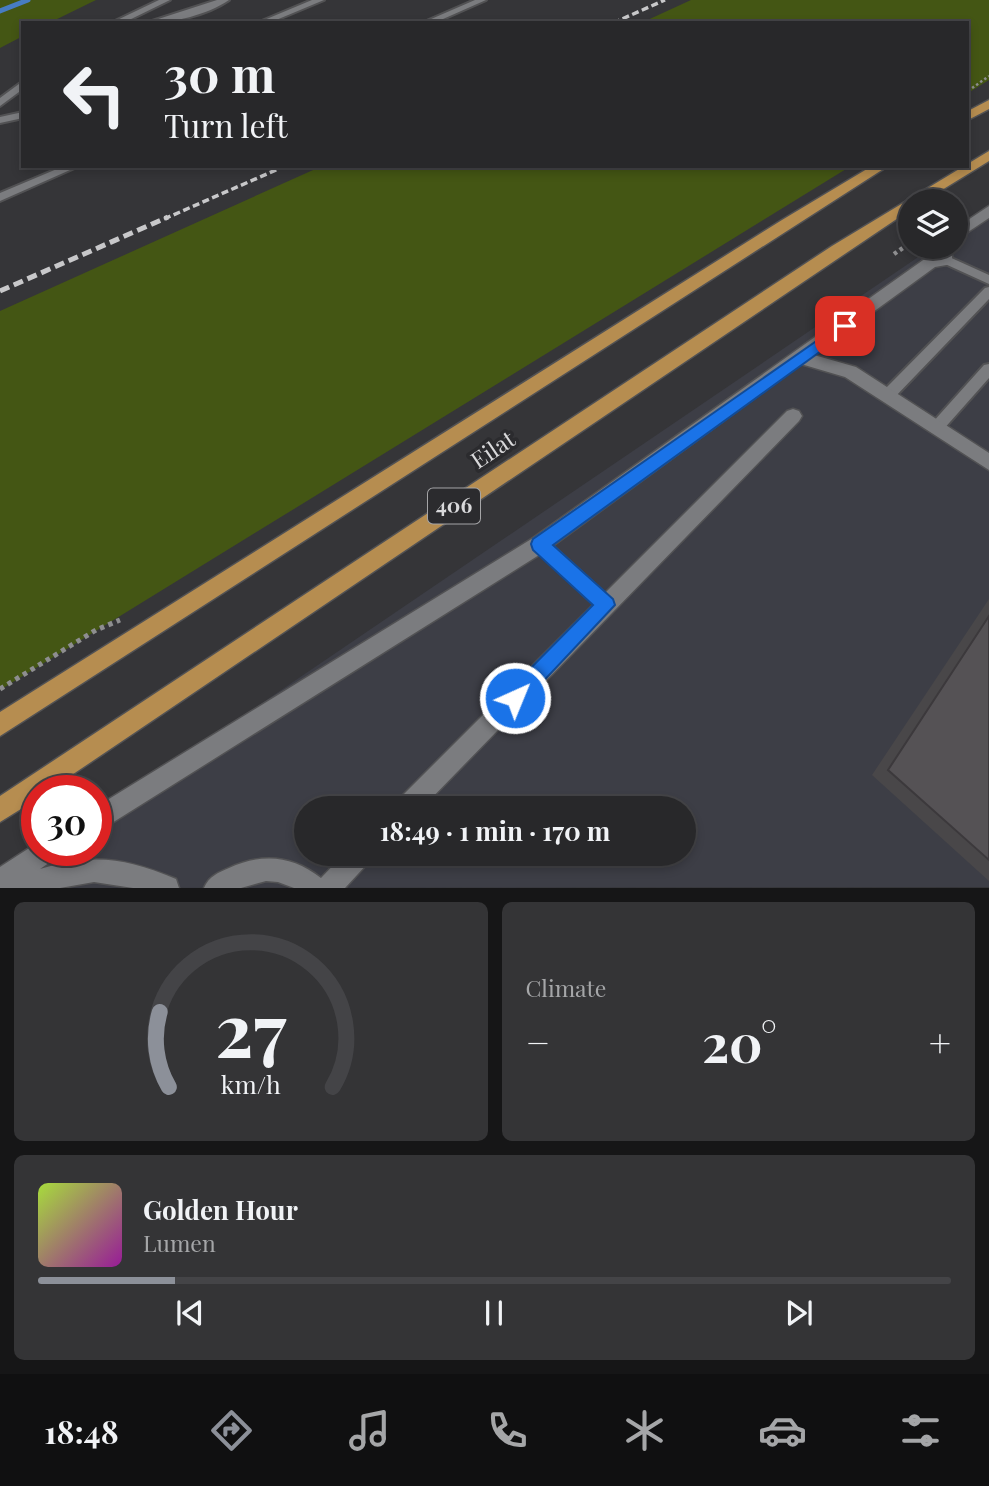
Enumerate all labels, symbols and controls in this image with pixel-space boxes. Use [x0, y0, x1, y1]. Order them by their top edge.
text: 30 m [164, 40, 275, 105]
icon: left [49, 49, 140, 140]
text: Turn left [164, 103, 288, 146]
map controls [898, 189, 968, 259]
button: layers [898, 189, 968, 259]
pin [815, 296, 875, 356]
icon: arrive [826, 307, 864, 345]
street label: Eilat [464, 422, 521, 475]
road number: 406 [428, 489, 480, 524]
position arrow [478, 661, 552, 735]
speed limit sign: 30 [21, 775, 112, 866]
text: 18:49 · 1 min · 170 m [380, 813, 610, 848]
text: Climate [526, 972, 606, 1003]
text: 27 [215, 979, 287, 1076]
text: 20° [702, 1007, 777, 1076]
text: − [526, 1016, 550, 1067]
text: + [929, 1016, 951, 1067]
text: km/h [221, 1067, 281, 1100]
text: Golden Hour [143, 1192, 298, 1227]
text: Lumen [143, 1227, 216, 1258]
icon: previous [171, 1294, 209, 1332]
icon: pause [475, 1294, 513, 1332]
icon: next [780, 1294, 818, 1332]
icon: directions [207, 1406, 256, 1455]
icon: music [345, 1406, 394, 1455]
icon: phone [483, 1406, 532, 1455]
icon: climate [620, 1406, 669, 1455]
icon: car [758, 1406, 807, 1455]
icon: filters [896, 1406, 945, 1455]
text: 18:48 [44, 1409, 119, 1452]

